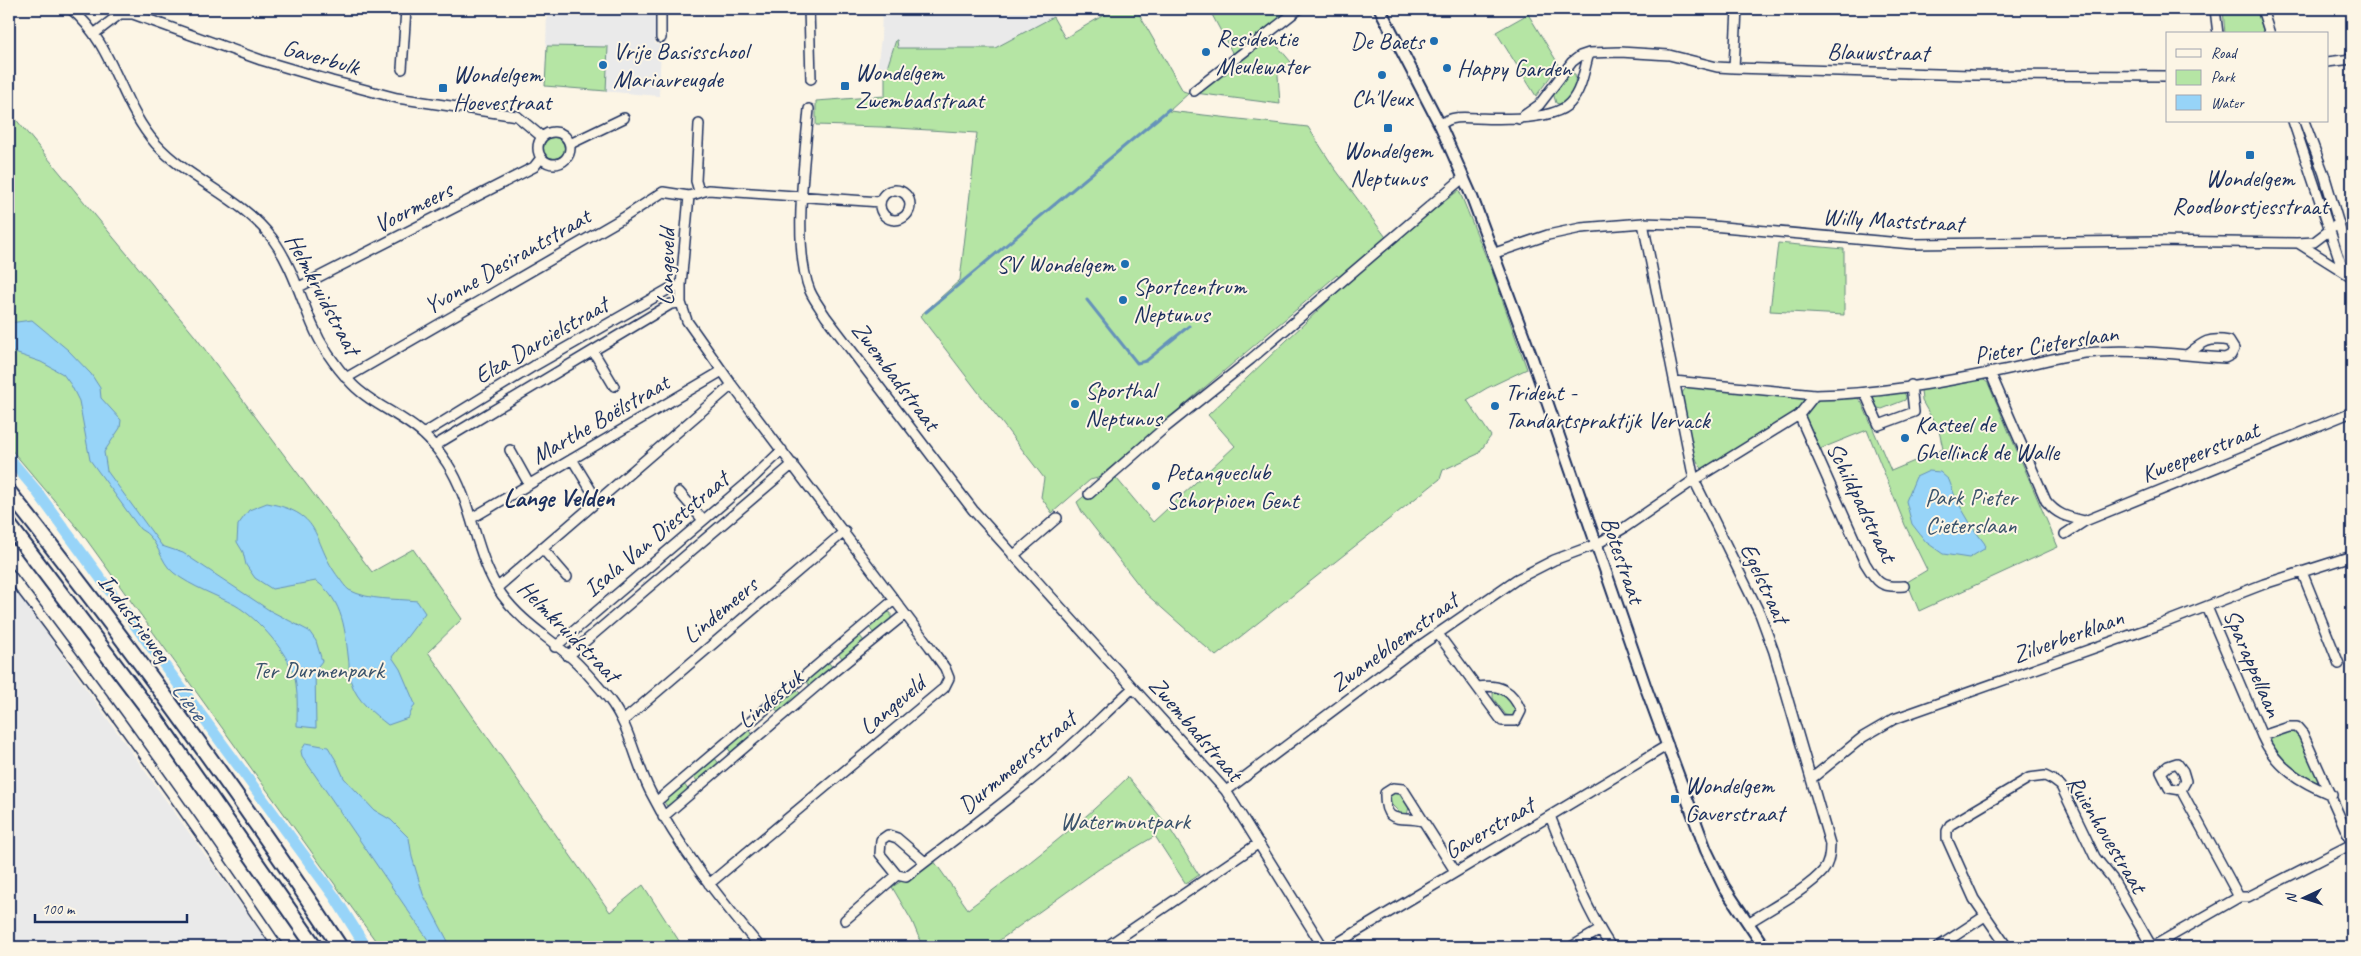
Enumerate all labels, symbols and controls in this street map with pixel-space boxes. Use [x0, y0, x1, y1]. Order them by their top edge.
place label: Residentie Meulewater [1216, 23, 1311, 81]
place label: De Baets [1350, 26, 1426, 56]
street label: Gaverbulk [279, 32, 365, 83]
legend [2166, 32, 2328, 122]
marker: De Baets [1428, 35, 1440, 47]
place label: Vrije Basisschool Mariavreugde [613, 36, 752, 94]
street label: Blauwstraat [1827, 36, 1932, 68]
text: Road [2211, 44, 2238, 63]
marker: Residentie Meulewater [1200, 46, 1212, 58]
place label: Happy Garden [1457, 53, 1573, 83]
place label: Wondelgem Zwembadstraat [855, 57, 986, 115]
place label: Wondelgem Hoevestraat [453, 59, 553, 117]
marker: Vrije Basisschool Mariavreugde [597, 59, 609, 71]
marker: Happy Garden [1441, 62, 1453, 74]
text: Park [2211, 68, 2236, 87]
marker: Ch'Veux [1376, 69, 1388, 81]
marker: Wondelgem Zwembadstraat [839, 80, 851, 92]
marker: Wondelgem Hoevestraat [437, 82, 449, 94]
place label: Ch'Veux [1351, 83, 1414, 113]
text: Water [2211, 94, 2245, 113]
marker: Wondelgem Neptunus [1382, 122, 1394, 134]
place label: Wondelgem Neptunus [1344, 135, 1434, 193]
marker: Wondelgem Roodborstjesstraat [2244, 149, 2256, 161]
place label: Wondelgem Roodborstjesstraat [2172, 163, 2330, 221]
street label: Voormeers [369, 173, 460, 239]
street label: Yvonne Desirantstraat [418, 200, 598, 321]
street label: Willy Maststraat [1822, 201, 1967, 239]
street label: Langeveld [650, 225, 682, 306]
street label: Helmkruidstraat [278, 228, 369, 363]
place label: SV Wondelgem [996, 249, 1116, 279]
marker: SV Wondelgem [1119, 258, 1131, 270]
place label: Sportcentrum Neptunus [1133, 271, 1247, 329]
street label: Elza Darcielstraat [469, 288, 616, 390]
marker: Sportcentrum Neptunus [1117, 294, 1129, 306]
street label: Zwembadstraat [845, 315, 948, 438]
street label: Pieter Cieterslaan [1972, 318, 2121, 370]
street label: Marthe Boëlstraat [526, 366, 676, 471]
place label: Sporthal Neptunus [1085, 375, 1164, 433]
place label: Trident - Tandartspraktijk Vervack [1505, 377, 1712, 435]
marker: Sporthal Neptunus [1069, 398, 1081, 410]
marker: Trident - Tandartspraktijk Vervack [1489, 400, 1501, 412]
place label: Kasteel de Ghellinck de Walle [1915, 409, 2061, 467]
street label: Kweepeerstraat [2137, 414, 2265, 489]
marker: Kasteel de Ghellinck de Walle [1899, 432, 1911, 444]
street label: Schildpadstraat [1820, 437, 1905, 569]
place label: Petanqueclub Schorpioen Gent [1166, 457, 1300, 515]
street label: Isala Van Dieststraat [577, 463, 737, 603]
marker: Petanqueclub Schorpioen Gent [1150, 480, 1162, 492]
district label: Lange Velden [504, 482, 615, 514]
park label: Park Pieter Cieterslaan [1925, 482, 2019, 540]
street label: Botestraat [1594, 513, 1652, 609]
street label: Egelstraat [1733, 538, 1798, 631]
street label: Industrieweg [92, 567, 179, 670]
street label: Lindemeers [676, 569, 765, 650]
street label: Helmkruidstraat [511, 573, 629, 691]
street label: Zwanebloemstraat [1324, 584, 1466, 698]
street label: Zilverberklaan [2008, 602, 2128, 670]
street label: Sparappellaan [2217, 604, 2290, 723]
park label: Ter Durmenpark [252, 655, 386, 685]
street label: Lindestuk [731, 661, 811, 735]
street label: Langeveld [853, 666, 934, 741]
street label: Zwembadstraat [1142, 670, 1251, 789]
water label: Lieve [164, 675, 216, 729]
street label: Durmmeersstraat [952, 702, 1084, 820]
place label: Wondelgem Gaverstraat [1685, 770, 1787, 828]
street label: Ruienhovestraat [2060, 770, 2155, 900]
street label: Gaverstraat [1439, 789, 1542, 866]
marker: Wondelgem Gaverstraat [1669, 793, 1681, 805]
park label: Watermuntpark [1060, 806, 1192, 836]
north arrow [2278, 874, 2328, 924]
scale bar [35, 891, 188, 923]
text: N [2283, 892, 2300, 904]
text: 100 m [42, 900, 76, 919]

